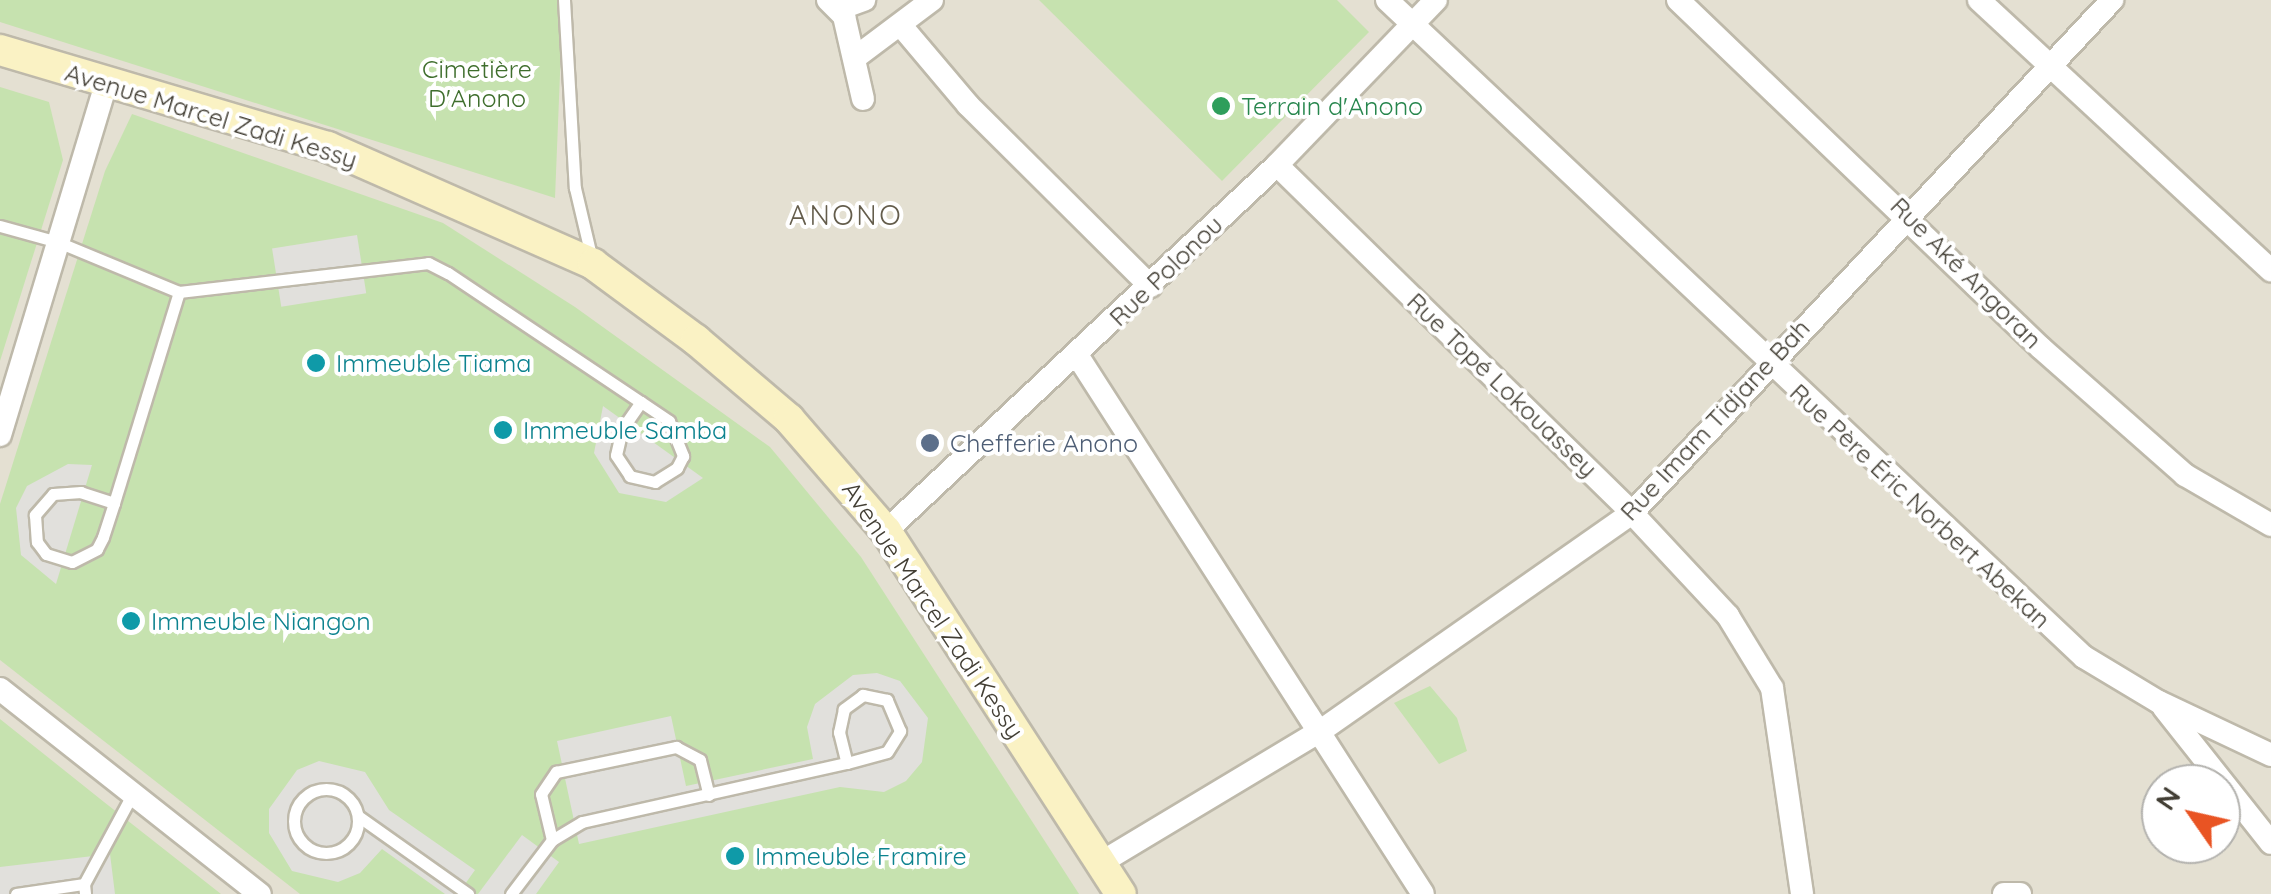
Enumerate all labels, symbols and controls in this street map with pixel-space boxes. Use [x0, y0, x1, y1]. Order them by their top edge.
park label: Cimetière D'Anono [422, 55, 532, 114]
street label: Avenue Marcel Zadi Kessy [61, 57, 361, 175]
place label: Terrain d'Anono [1241, 91, 1423, 121]
marker: Terrain d'Anono [1210, 95, 1232, 117]
street label: Rue Aké Angoran [1884, 191, 2048, 355]
district label: ANONO [789, 198, 903, 232]
street label: Rue Polonou [1103, 210, 1229, 332]
street label: Rue Topé Lokouassey [1401, 287, 1603, 483]
street label: Rue Imam Tidjane Bah [1614, 313, 1816, 527]
place label: Immeuble Tiama [336, 348, 531, 378]
marker: Immeuble Tiama [305, 352, 327, 374]
street label: Rue Père Éric Norbert Abekan [1784, 377, 2056, 635]
place label: Immeuble Samba [523, 415, 727, 445]
marker: Immeuble Samba [492, 419, 514, 441]
place label: Chefferie Anono [950, 428, 1138, 458]
marker: Chefferie Anono [919, 432, 941, 454]
street label: Avenue Marcel Zadi Kessy [836, 476, 1030, 744]
place label: Immeuble Niangon [151, 606, 371, 636]
marker: Immeuble Niangon [120, 610, 142, 632]
north arrow [2141, 764, 2241, 864]
text: N [2147, 780, 2188, 816]
place label: Immeuble Framire [755, 841, 967, 871]
marker: Immeuble Framire [724, 845, 746, 867]

